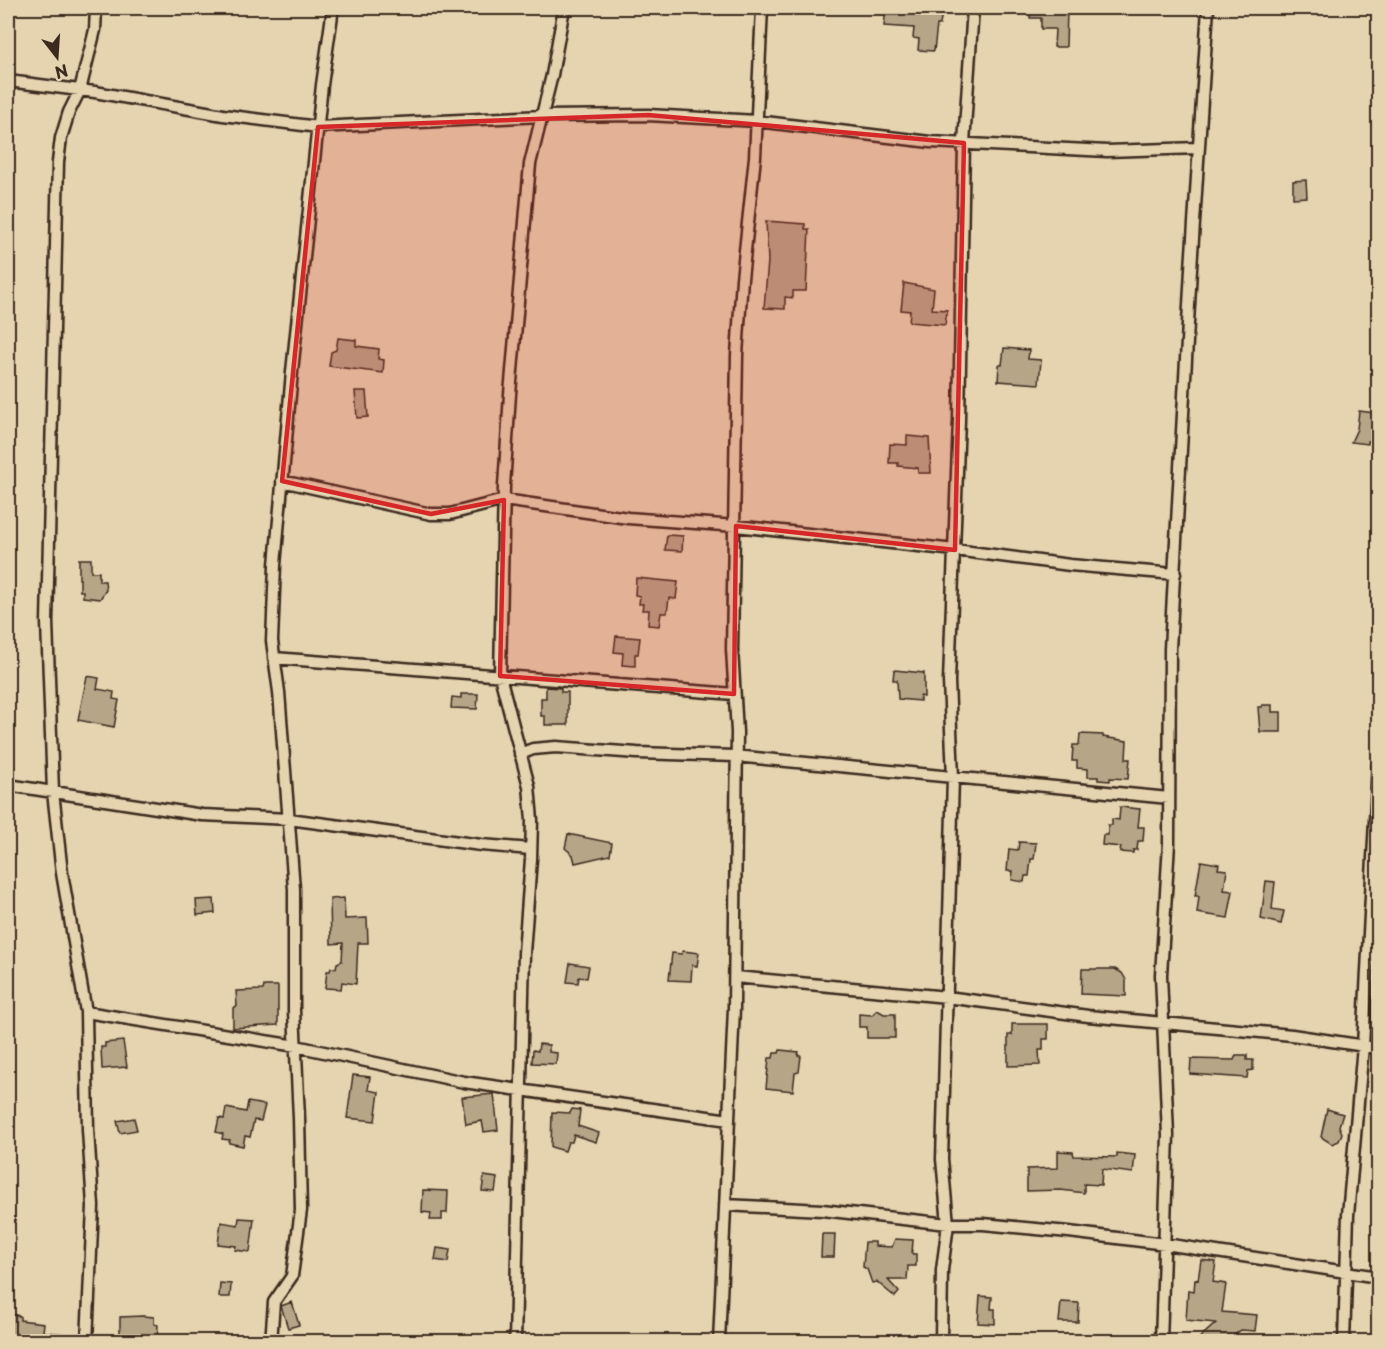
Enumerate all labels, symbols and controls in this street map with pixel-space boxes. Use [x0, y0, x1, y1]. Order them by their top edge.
north arrow [27, 27, 87, 87]
text: N [52, 59, 71, 86]

